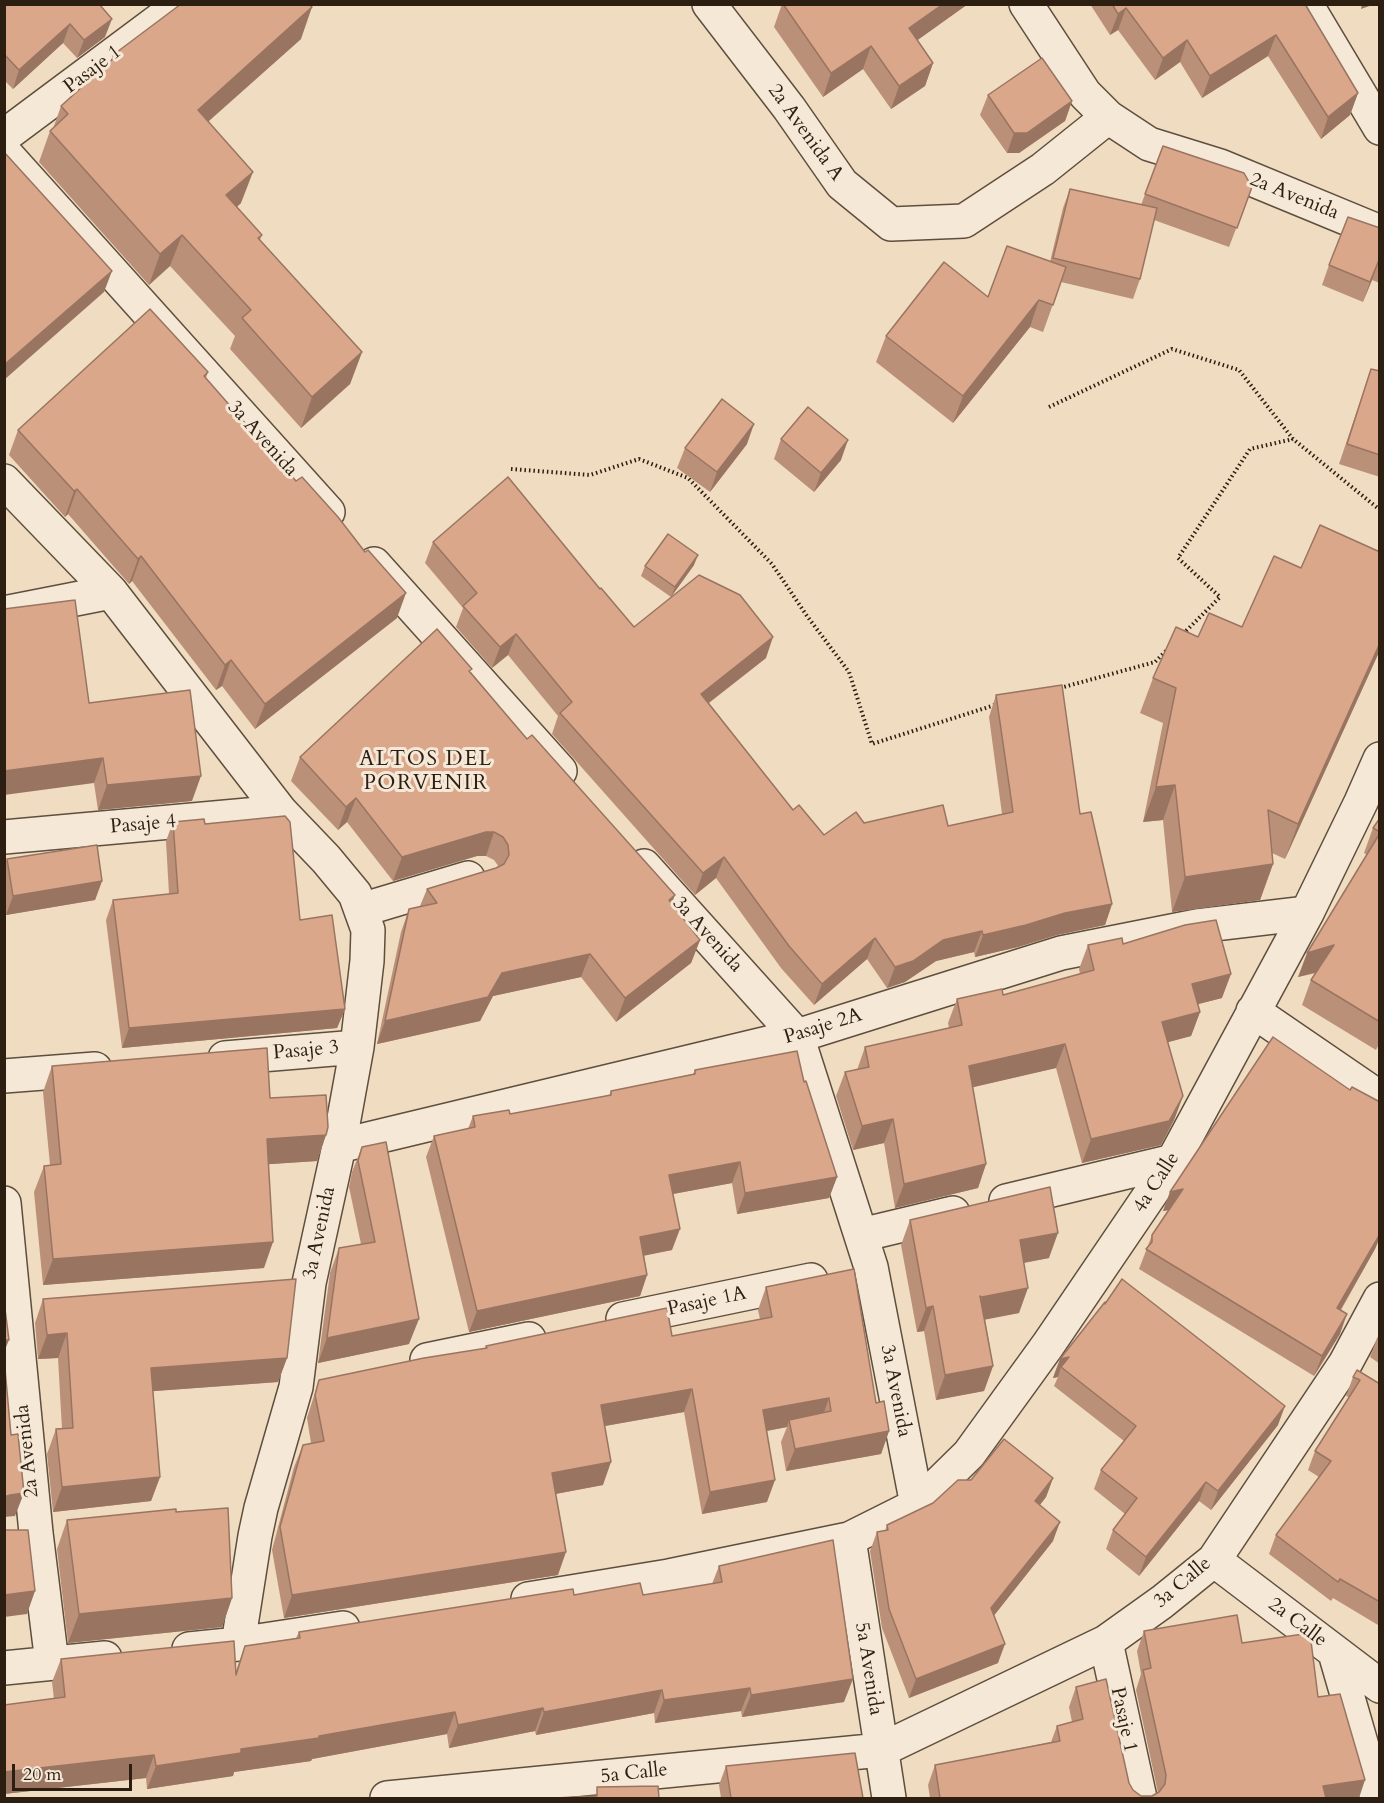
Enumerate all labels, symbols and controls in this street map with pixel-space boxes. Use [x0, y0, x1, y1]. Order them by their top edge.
street label: Pasaje 1 [59, 41, 127, 99]
street label: 2a Avenida A [762, 80, 848, 186]
street label: 2a Avenida [1246, 168, 1342, 226]
street label: 3a Avenida [222, 396, 302, 482]
district label: ALTOS DEL PORVENIR [359, 747, 493, 797]
street label: Pasaje 4 [109, 810, 177, 840]
street label: 3a Avenida [667, 892, 747, 978]
street label: Pasaje 2A [781, 1004, 865, 1050]
street label: Pasaje 3 [272, 1036, 340, 1066]
street label: 4a Calle [1129, 1148, 1185, 1218]
street label: 3a Avenida [298, 1185, 342, 1281]
street label: Pasaje 1A [665, 1282, 749, 1322]
street label: 3a Avenida [874, 1343, 916, 1439]
street label: 2a Avenida [11, 1403, 45, 1499]
street label: 3a Calle [1149, 1552, 1217, 1614]
street label: 2a Calle [1263, 1593, 1331, 1653]
street label: 5a Avenida [849, 1621, 887, 1717]
street label: Pasaje 1 [1104, 1685, 1142, 1755]
scale bar [15, 1752, 135, 1790]
street label: 5a Calle [599, 1759, 669, 1789]
text: 20 m [23, 1762, 62, 1787]

